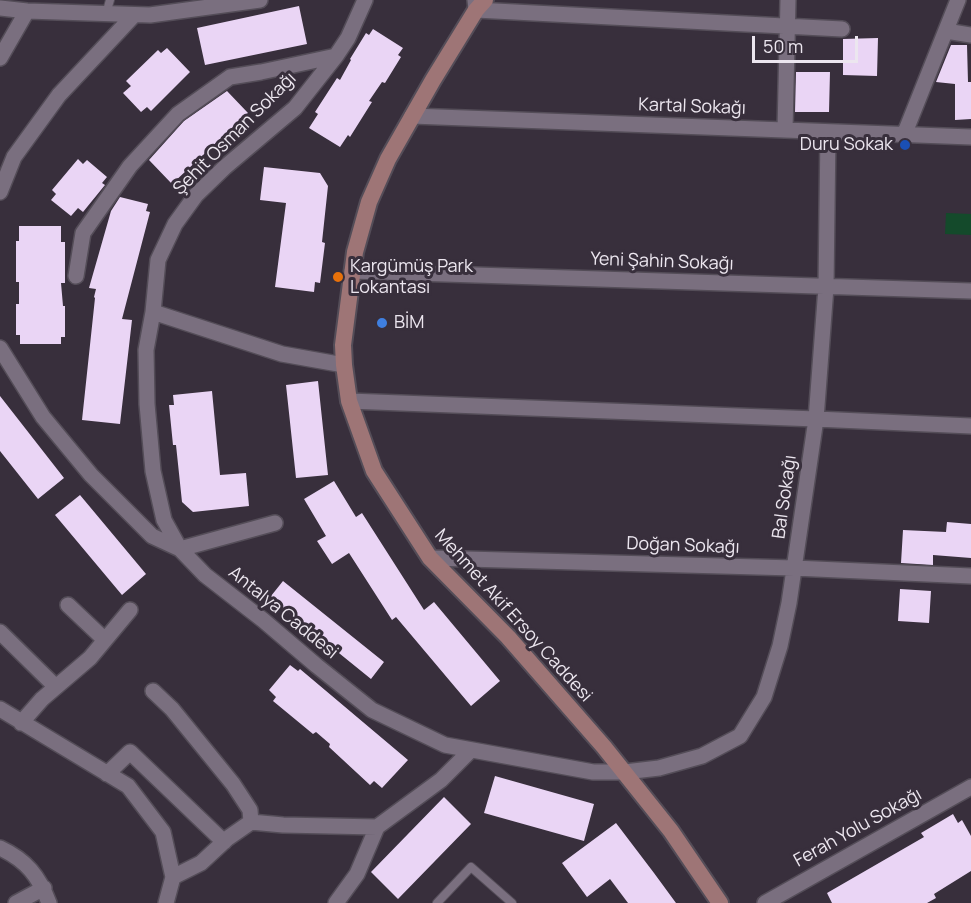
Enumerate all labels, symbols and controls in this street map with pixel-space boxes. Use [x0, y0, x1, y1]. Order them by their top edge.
scale bar [755, 24, 862, 62]
text: 50 m [763, 34, 803, 58]
street label: Şehit Osman Sokağı [169, 68, 301, 200]
street label: Kartal Sokağı [638, 94, 746, 120]
place label: Duru Sokak [800, 134, 893, 156]
marker: Duru Sokak [898, 138, 912, 152]
street label: Yeni Şahin Sokağı [590, 249, 734, 275]
place label: Kargümüş Park Lokantası [350, 256, 473, 298]
marker: Kargümüş Park Lokantası [331, 270, 345, 284]
place label: BİM [394, 312, 424, 334]
marker: BİM [375, 316, 389, 330]
street label: Bal Sokağı [768, 454, 802, 540]
street label: Mehmet Akif Ersoy Caddesi [430, 525, 596, 707]
street label: Doğan Sokağı [626, 533, 740, 559]
street label: Antalya Caddesi [224, 562, 342, 664]
street label: Ferah Yolu Sokağı [790, 784, 926, 872]

